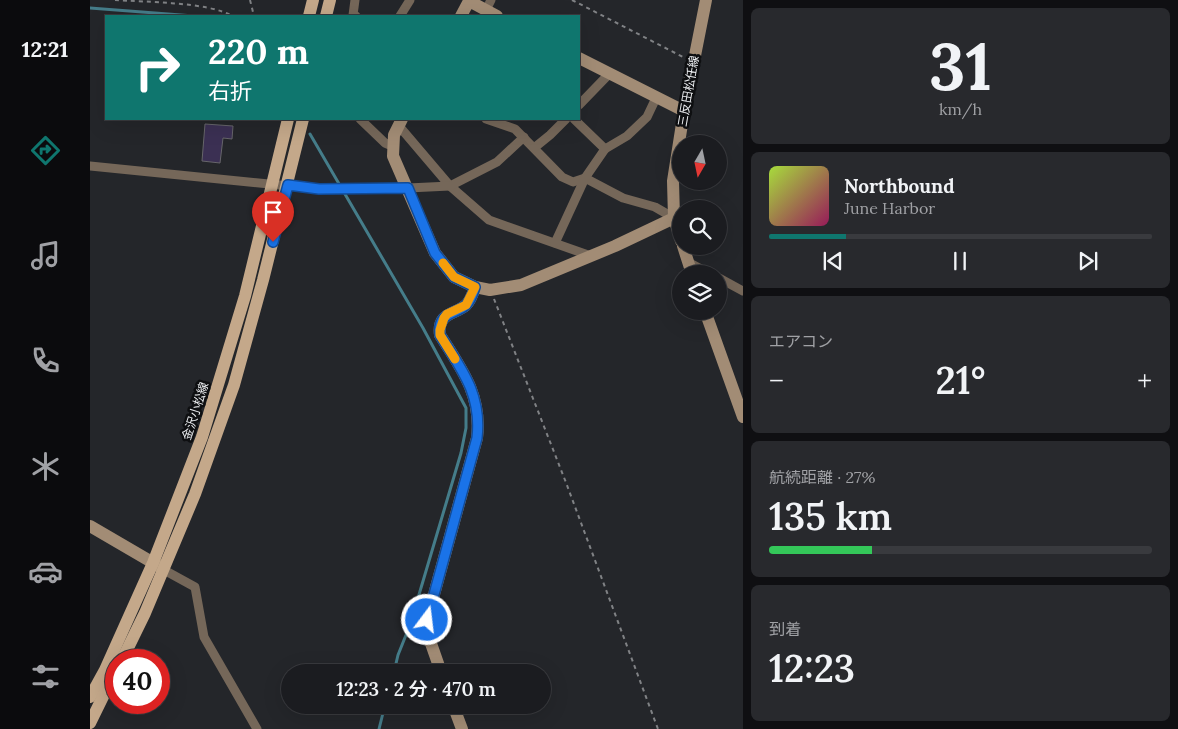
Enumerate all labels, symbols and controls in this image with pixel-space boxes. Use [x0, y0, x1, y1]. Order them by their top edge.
text: 31 [929, 25, 992, 108]
text: 220 m [208, 29, 309, 74]
text: 12:21 [22, 35, 68, 63]
icon: right [125, 35, 190, 100]
street label: 三反田松任線 [674, 54, 702, 128]
text: 右折 [208, 77, 252, 105]
text: km/h [939, 99, 982, 119]
icon: directions [28, 133, 63, 168]
north arrow [672, 135, 728, 190]
map controls [672, 135, 727, 320]
text: Northbound [844, 174, 955, 198]
pin [252, 191, 294, 242]
icon: arrive [259, 198, 287, 226]
text: June Harbor [844, 198, 935, 218]
button: search [672, 200, 727, 255]
icon: music [28, 238, 63, 273]
icon: previous [819, 247, 847, 275]
icon: pause [946, 247, 974, 275]
icon: next [1074, 247, 1102, 275]
button: layers [672, 265, 727, 320]
text: エアコン [769, 331, 833, 351]
icon: phone [28, 343, 63, 378]
text: 21° [935, 356, 986, 404]
text: − [769, 363, 784, 399]
text: + [1137, 363, 1152, 399]
street label: 金沢小松線 [179, 380, 211, 442]
icon: climate [28, 449, 63, 484]
text: 航続距離 · 27% [769, 467, 875, 487]
text: 135 km [769, 492, 892, 540]
icon: car [28, 554, 63, 589]
position arrow [400, 593, 452, 645]
text: 到着 [769, 619, 801, 639]
text: 12:23 [769, 644, 855, 692]
speed limit sign: 40 [105, 649, 170, 714]
icon: filters [28, 659, 63, 694]
text: 12:23 · 2 分 · 470 m [336, 677, 496, 701]

